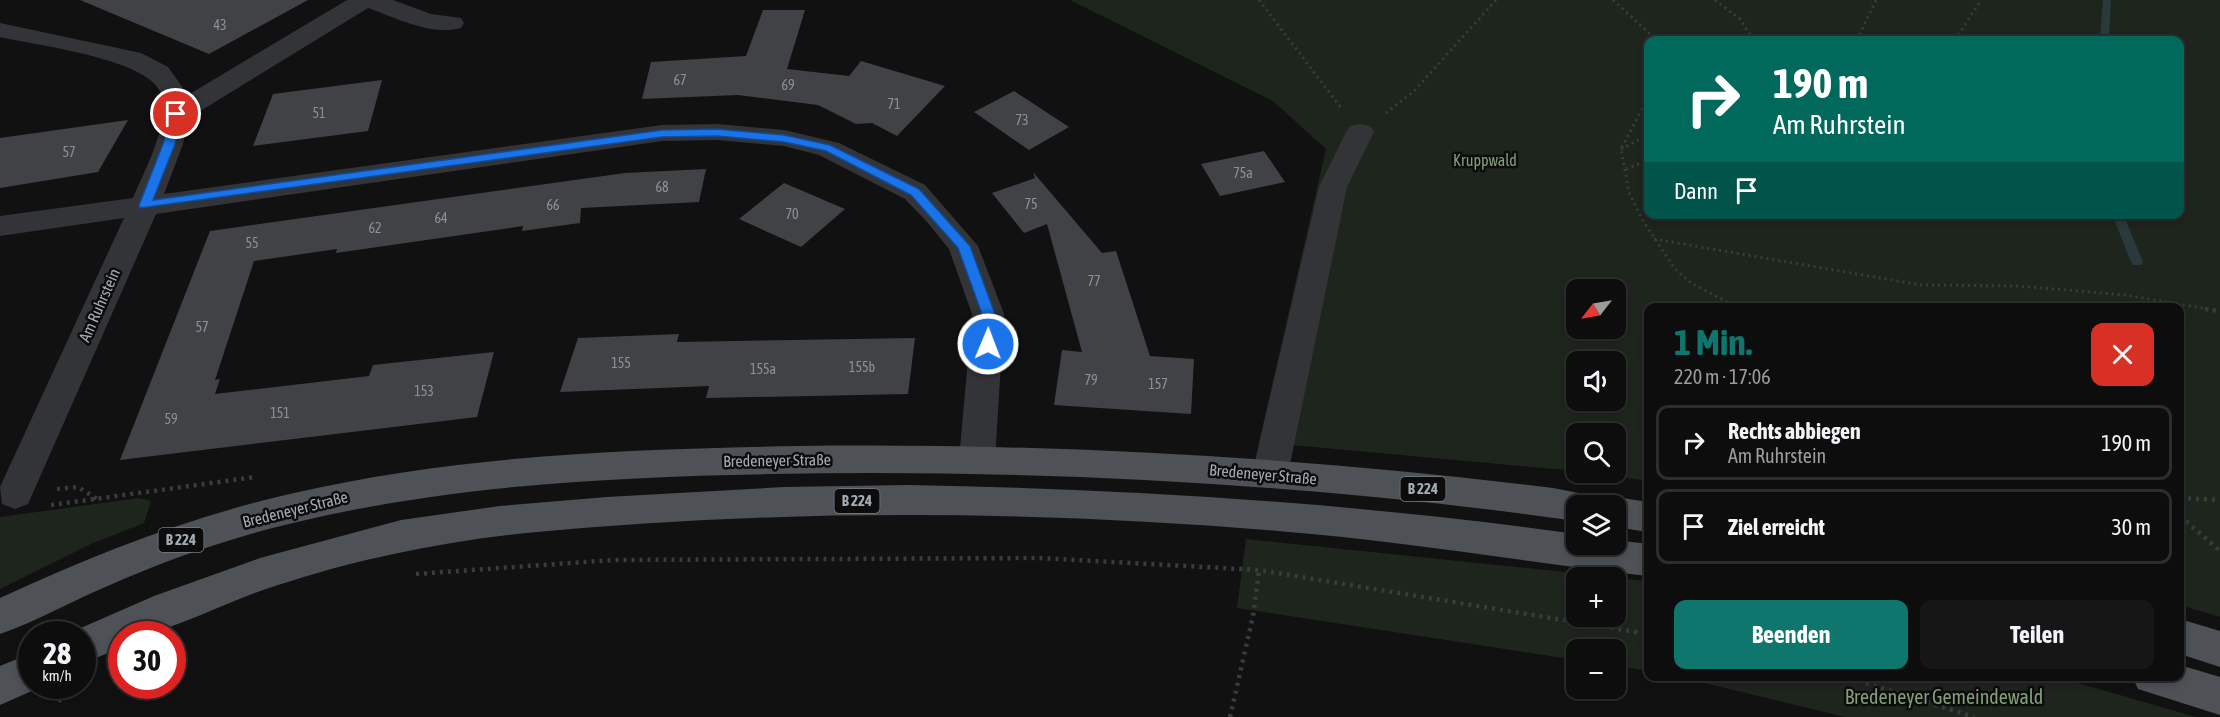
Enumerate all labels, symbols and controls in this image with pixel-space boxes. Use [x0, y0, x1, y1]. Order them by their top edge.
house number: 43 [213, 17, 227, 33]
text: 190 m [1773, 59, 1868, 107]
icon: right [1674, 60, 1752, 138]
house number: 67 [673, 72, 687, 88]
house number: 69 [781, 77, 795, 93]
pin [150, 88, 201, 139]
house number: 71 [887, 96, 901, 112]
icon: arrive [159, 97, 192, 130]
house number: 51 [312, 105, 326, 121]
text: Am Ruhrstein [1773, 109, 1906, 140]
house number: 73 [1015, 112, 1029, 128]
house number: 57 [62, 144, 76, 160]
park label: Kruppwald [1453, 151, 1517, 170]
house number: 75a [1233, 165, 1253, 181]
icon: arrive [1730, 174, 1763, 207]
text: Dann [1674, 178, 1718, 204]
house number: 68 [655, 179, 669, 195]
house number: 75 [1024, 196, 1038, 212]
house number: 66 [546, 197, 560, 213]
house number: 70 [785, 206, 799, 222]
house number: 64 [434, 210, 448, 226]
house number: 62 [368, 220, 382, 236]
house number: 55 [245, 235, 259, 251]
street label: Am Ruhrstein [75, 265, 123, 345]
house number: 77 [1087, 273, 1101, 289]
north arrow [1566, 279, 1626, 339]
map controls [1566, 279, 1626, 699]
position arrow [956, 312, 1020, 376]
house number: 57 [195, 319, 209, 335]
text: 1 Min. [1674, 321, 1752, 363]
button: close [2091, 323, 2154, 386]
button: sound [1566, 351, 1626, 411]
house number: 155 [611, 355, 631, 371]
house number: 155b [849, 359, 876, 375]
house number: 155a [750, 361, 776, 377]
text: 220 m · 17:06 [1674, 365, 1771, 388]
house number: 79 [1084, 372, 1098, 388]
house number: 157 [1148, 376, 1168, 392]
house number: 153 [414, 383, 434, 399]
house number: 151 [270, 405, 290, 421]
house number: 59 [164, 411, 178, 427]
text: Rechts abbiegen [1728, 418, 1861, 444]
button: search [1566, 423, 1626, 483]
icon: right [1677, 426, 1710, 459]
text: 190 m [2101, 430, 2151, 456]
text: Am Ruhrstein [1728, 444, 1826, 467]
street label: Bredeneyer Straße [723, 450, 831, 471]
street label: Bredeneyer Straße [1208, 460, 1317, 489]
road number: B 224 [1400, 477, 1446, 501]
street label: Bredeneyer Straße [241, 487, 350, 532]
road number: B 224 [834, 489, 880, 513]
button: layers [1566, 495, 1626, 555]
icon: arrive [1677, 510, 1710, 543]
text: Ziel erreicht [1728, 514, 1825, 540]
text: 30 m [2111, 514, 2151, 540]
road number: B 224 [158, 528, 204, 552]
button: + [1566, 567, 1626, 627]
button: Beenden [1674, 600, 1908, 669]
button: Teilen [1920, 600, 2154, 669]
speed limit sign: 30 [108, 621, 186, 699]
text: 28 [43, 636, 71, 670]
button: − [1566, 639, 1626, 699]
text: km/h [42, 667, 72, 684]
park label: Bredeneyer Gemeindewald [1845, 685, 2043, 708]

